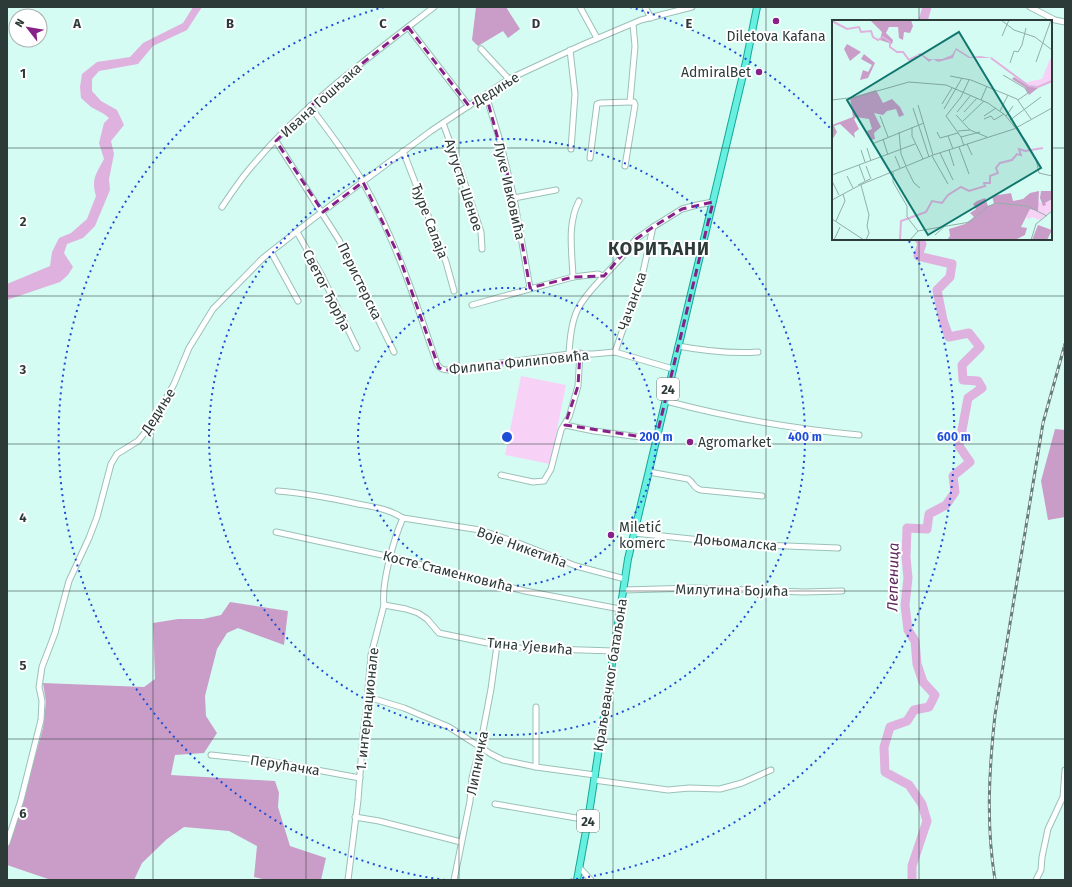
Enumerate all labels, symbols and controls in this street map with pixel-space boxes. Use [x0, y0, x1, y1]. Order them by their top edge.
north arrow [8, 8, 48, 48]
text: A [72, 16, 81, 31]
text: B [226, 16, 234, 31]
text: C [379, 16, 387, 31]
text: D [532, 16, 541, 31]
text: E [686, 16, 693, 31]
marker: Diletova Kafana [771, 16, 781, 26]
text: N [12, 17, 27, 30]
inset map [832, 20, 1052, 240]
place label: Diletova Kafana [726, 28, 826, 45]
street label: Ивана Гошњака [277, 60, 365, 141]
place label: AdmiralBet [681, 64, 752, 81]
text: 1 [20, 66, 26, 81]
marker: AdmiralBet [754, 67, 764, 77]
street label: Дедиње [469, 69, 523, 111]
street label: Аугуста Шеное [441, 137, 486, 234]
street label: Луке Ивковића [490, 141, 529, 242]
street label: Ђуре Салаја [407, 181, 452, 261]
text: 2 [20, 214, 27, 229]
district label: КОРИЋАНИ [608, 238, 710, 260]
street label: Перистерска [334, 240, 386, 323]
street label: Светог Ђорђа [299, 247, 354, 334]
street label: Чачанска [614, 269, 650, 333]
street label: Филипа Филиповића [448, 347, 590, 378]
text: 3 [19, 362, 27, 377]
road number: 24 [657, 378, 679, 400]
street label: Дедиње [137, 385, 179, 438]
centre of rings [500, 430, 514, 444]
text: 200 m [639, 430, 673, 444]
text: 400 m [788, 430, 822, 444]
text: 600 m [937, 430, 971, 444]
place label: Agromarket [698, 434, 772, 451]
marker: Agromarket [685, 437, 695, 447]
text: 4 [19, 510, 27, 525]
place label: Miletić komerc [619, 519, 666, 552]
street label: Воје Никетића [474, 523, 569, 572]
marker: Miletić komerc [606, 530, 616, 540]
street label: Доњомалска [693, 530, 778, 555]
water label: Лепеница [883, 543, 903, 612]
street label: Косте Стаменковића [381, 547, 515, 596]
street label: Милутина Бојића [675, 581, 789, 600]
street label: Краљевачког батаљона [590, 597, 631, 753]
street label: Тина Ујевића [486, 634, 574, 659]
street label: 1. интернационале [353, 646, 382, 772]
text: 5 [20, 658, 27, 673]
street label: Липничка [463, 730, 492, 797]
street label: Перућачка [249, 752, 321, 779]
text: 6 [19, 806, 27, 821]
road number: 24 [577, 810, 599, 832]

